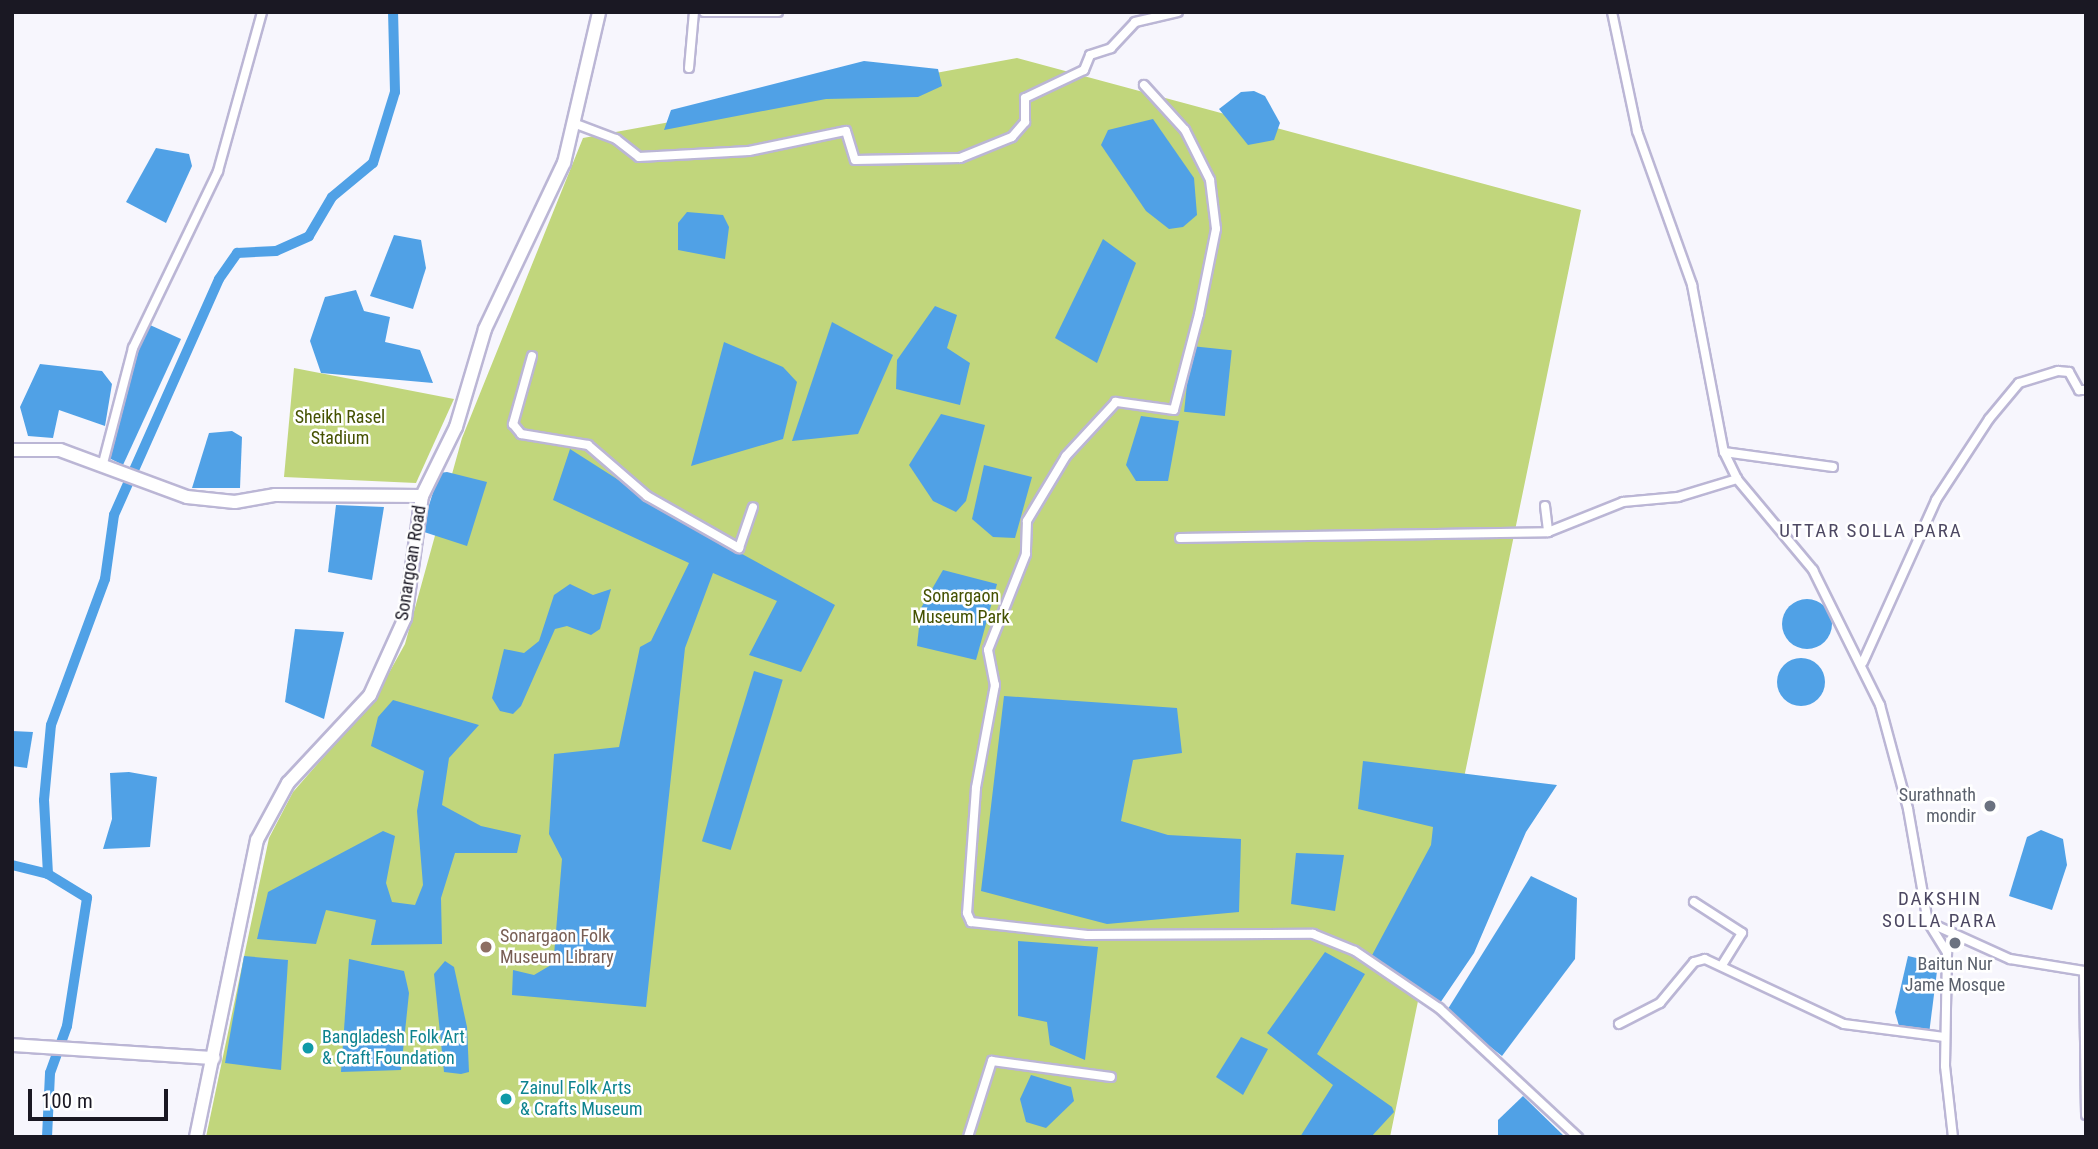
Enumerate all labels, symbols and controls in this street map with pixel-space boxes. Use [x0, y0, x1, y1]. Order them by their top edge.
park label: Sheikh Rasel Stadium [295, 407, 385, 450]
street label: Sonargoan Road [391, 504, 431, 622]
district label: UTTAR SOLLA PARA [1781, 520, 1961, 542]
park label: Sonargaon Museum Park [912, 586, 1010, 628]
place label: Surathnath mondir [1899, 785, 1976, 828]
marker: Surathnath mondir [1982, 798, 1998, 814]
district label: DAKSHIN SOLLA PARA [1883, 888, 1997, 932]
place label: Sonargaon Folk Museum Library [500, 926, 614, 968]
marker: Baitun Nur Jame Mosque [1947, 935, 1963, 951]
marker: Sonargaon Folk Museum Library [478, 939, 494, 955]
place label: Baitun Nur Jame Mosque [1905, 954, 2005, 996]
place label: Bangladesh Folk Art & Craft Foundation [322, 1027, 465, 1070]
marker: Bangladesh Folk Art & Craft Foundation [300, 1040, 316, 1056]
scale bar [32, 1076, 172, 1120]
place label: Zainul Folk Arts & Crafts Museum [520, 1078, 642, 1120]
text: 100 m [41, 1089, 93, 1113]
marker: Zainul Folk Arts & Crafts Museum [498, 1091, 514, 1107]

